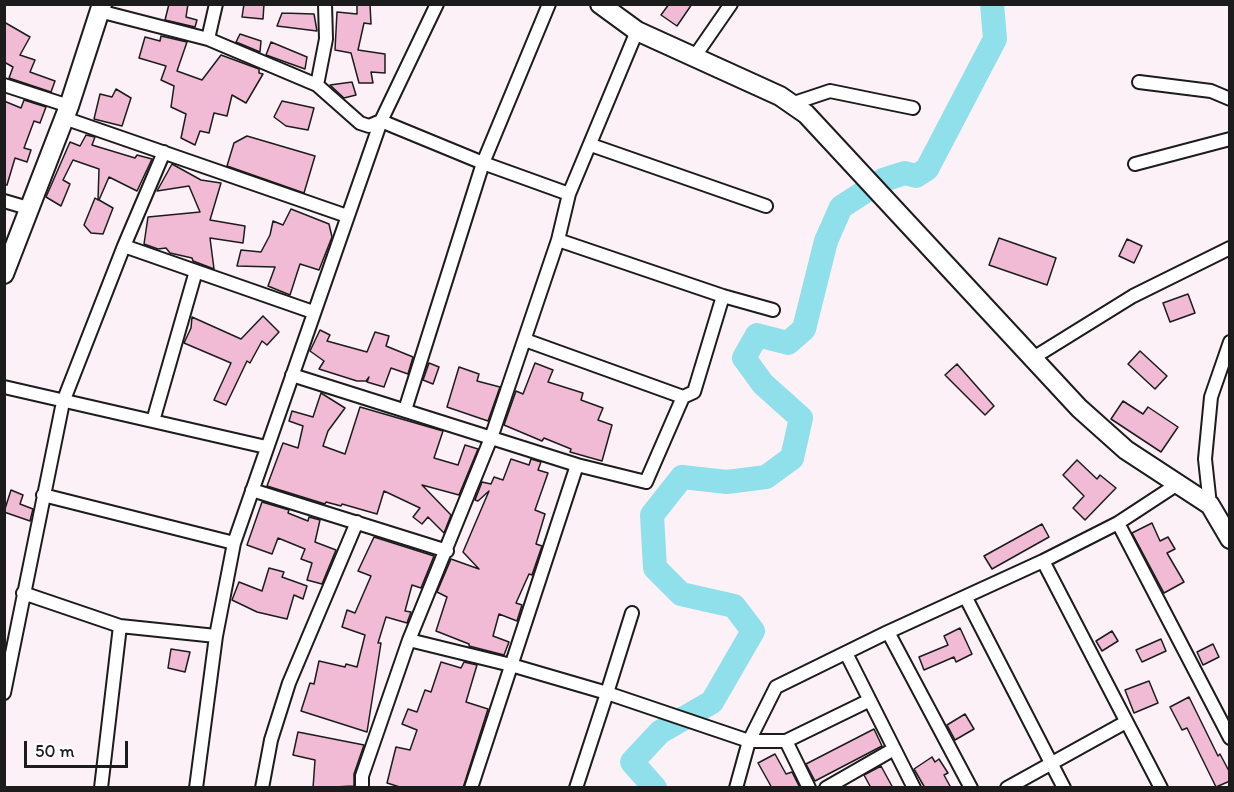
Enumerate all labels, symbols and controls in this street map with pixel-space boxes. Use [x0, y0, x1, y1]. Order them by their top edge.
scale bar [27, 729, 130, 767]
text: 50 m [35, 740, 75, 762]

